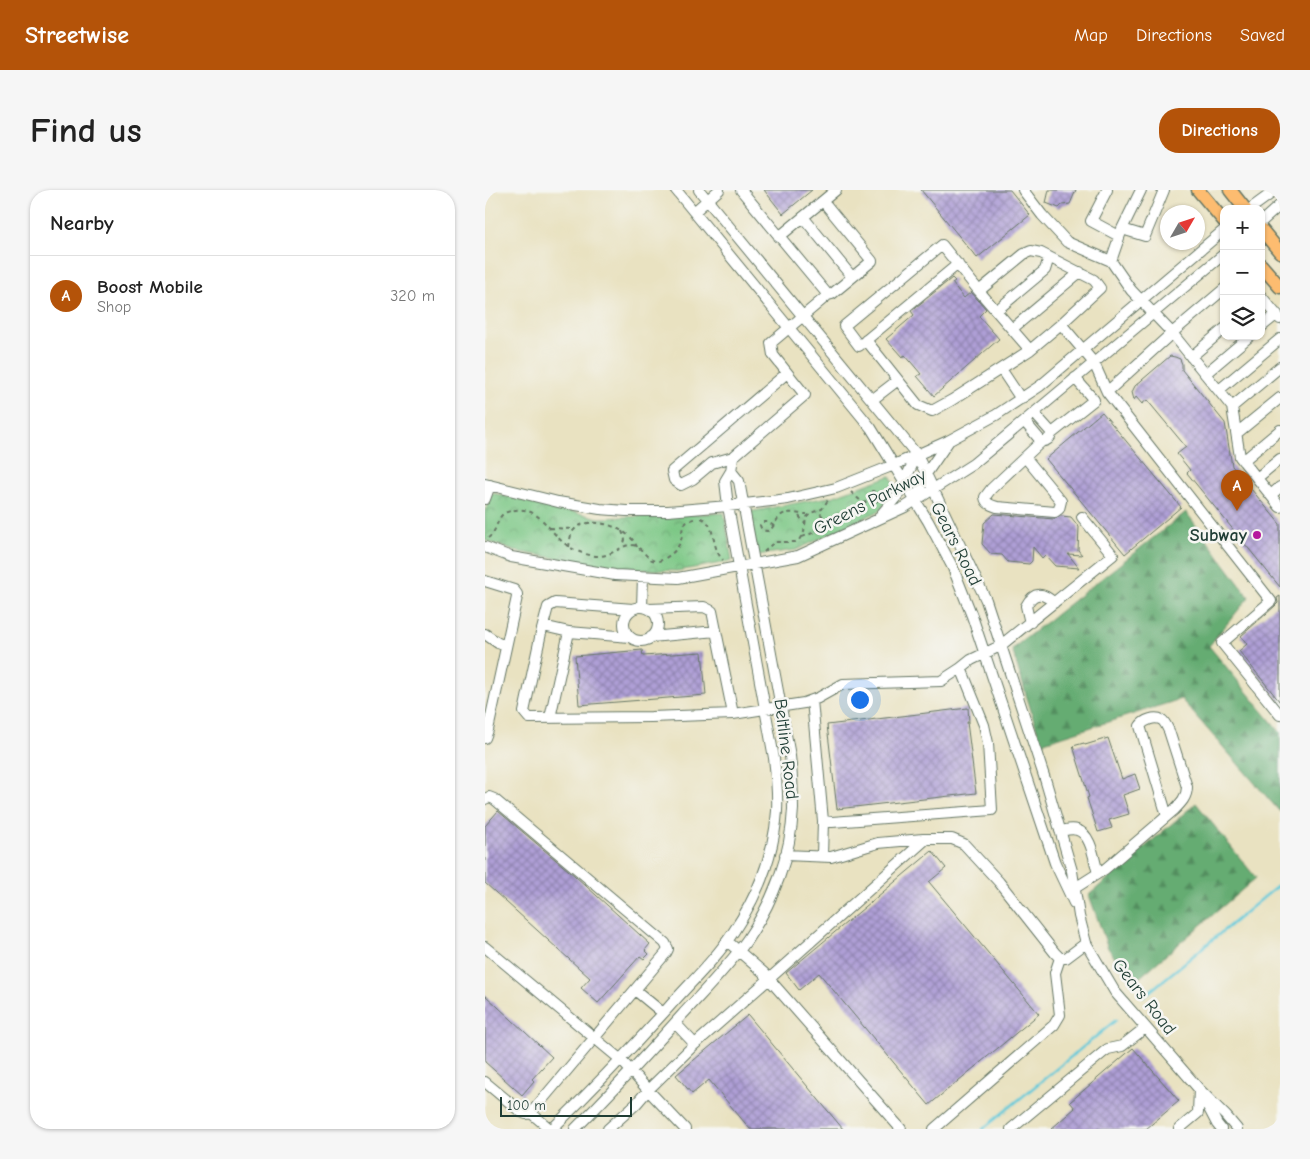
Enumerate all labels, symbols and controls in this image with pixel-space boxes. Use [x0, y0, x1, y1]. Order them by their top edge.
text: Streetwise [25, 21, 129, 49]
text: Map [1074, 25, 1108, 46]
text: Directions [1136, 25, 1212, 46]
text: Saved [1240, 25, 1285, 46]
button: Directions [1159, 108, 1280, 153]
text: Find us [30, 110, 142, 151]
north arrow [1160, 205, 1205, 250]
map controls [1220, 205, 1265, 340]
button: + [1220, 205, 1265, 250]
text: Nearby [50, 211, 114, 235]
button: − [1220, 250, 1265, 295]
text: Boost Mobile [97, 276, 203, 298]
text: A [62, 287, 70, 305]
text: 320 m [390, 287, 435, 305]
button: layers [1220, 295, 1265, 340]
text: Shop [97, 298, 131, 316]
street label: Greens Parkway [810, 464, 931, 539]
pin: A [1221, 470, 1253, 511]
street label: Gears Road [926, 499, 986, 589]
place label: Subway [1190, 525, 1248, 546]
marker: Subway [1251, 529, 1263, 541]
your location [847, 687, 873, 713]
street label: Beltline Road [769, 698, 803, 800]
street label: Gears Road [1108, 955, 1180, 1039]
scale bar [500, 1094, 633, 1117]
text: 100 m [507, 1097, 546, 1114]

